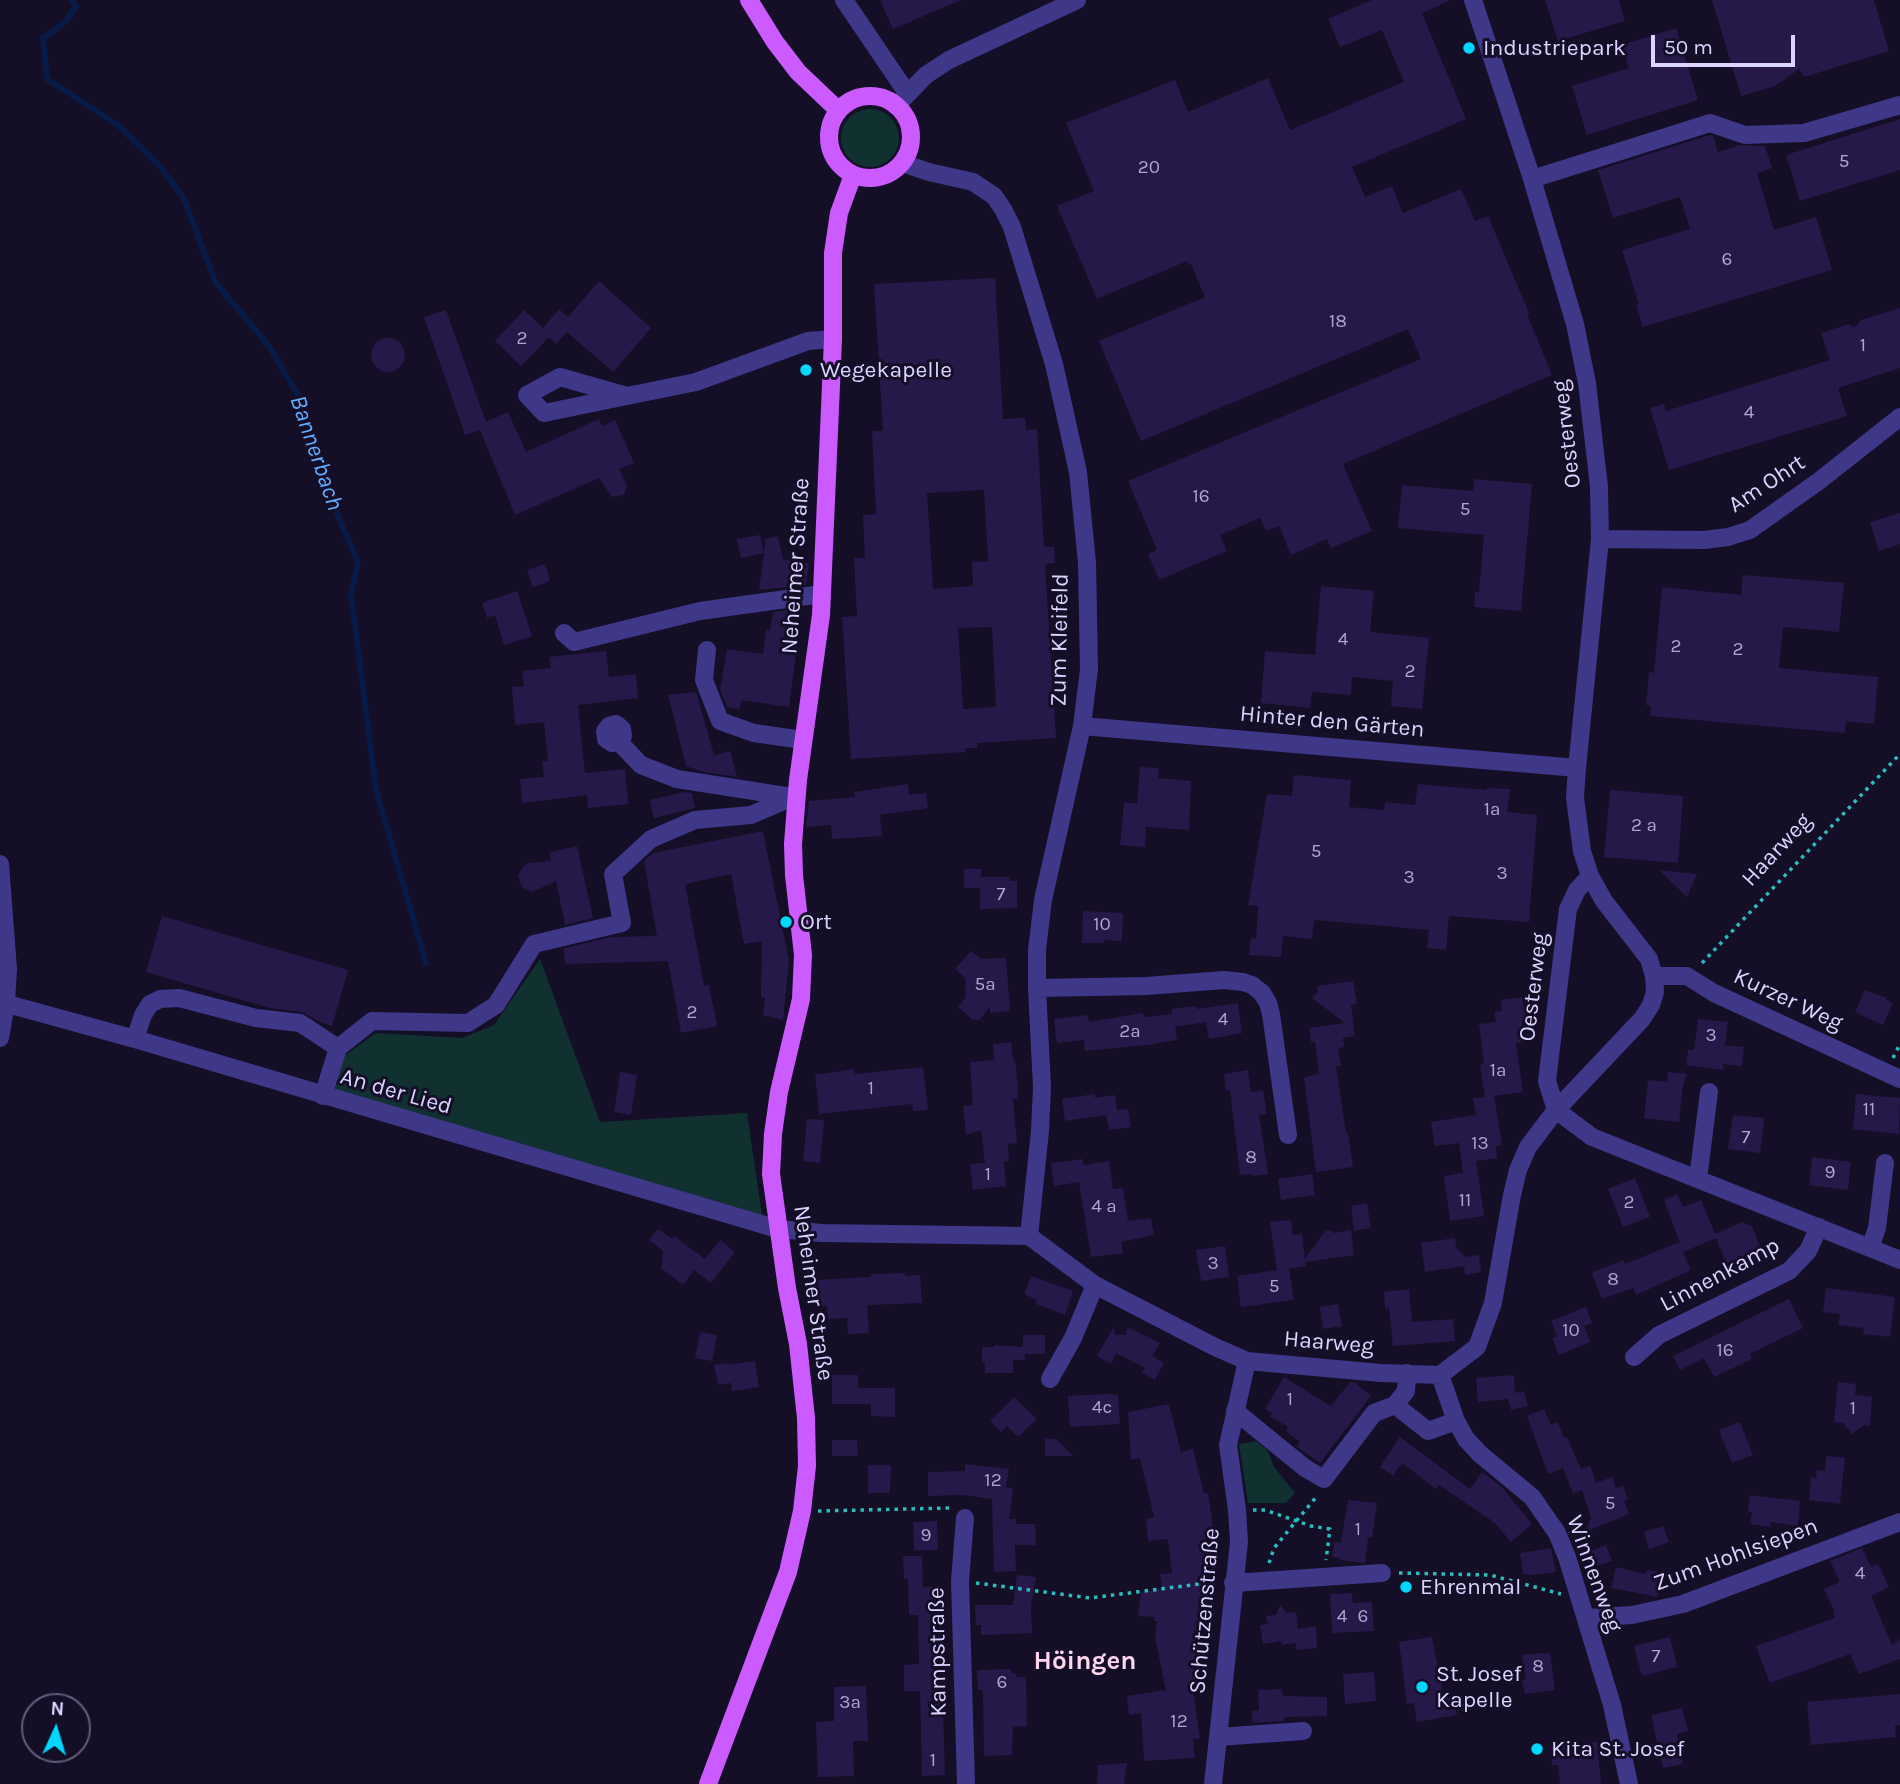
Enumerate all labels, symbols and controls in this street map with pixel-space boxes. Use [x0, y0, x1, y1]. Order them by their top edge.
scale bar [1655, 21, 1798, 65]
place label: Industriepark [1483, 34, 1626, 62]
text: 50 m [1664, 35, 1713, 59]
marker: Industriepark [1461, 40, 1477, 56]
house number: 5 [1839, 151, 1849, 173]
house number: 20 [1138, 157, 1160, 179]
house number: 6 [1722, 249, 1732, 271]
house number: 18 [1329, 311, 1347, 333]
house number: 2 [516, 328, 528, 350]
house number: 1 [1860, 335, 1866, 357]
place label: Wegekapelle [820, 356, 952, 384]
marker: Wegekapelle [798, 362, 814, 378]
street label: Oesterweg [1547, 378, 1587, 490]
water label: Bannerbach [283, 392, 349, 514]
house number: 4 [1744, 402, 1754, 424]
street label: Am Ohrt [1723, 449, 1811, 519]
street label: Neheimer Straße [776, 477, 816, 655]
house number: 16 [1192, 486, 1210, 508]
house number: 5 [1460, 499, 1470, 521]
street label: Zum Kleifeld [1045, 573, 1075, 707]
house number: 4 [1338, 629, 1348, 651]
house number: 2 [1670, 636, 1682, 658]
house number: 2 [1732, 639, 1744, 661]
house number: 2 [1404, 661, 1416, 683]
street label: Hinter den Gärten [1239, 700, 1425, 744]
house number: 1a [1484, 799, 1500, 821]
street label: Haarweg [1736, 808, 1818, 892]
house number: 2 a [1631, 815, 1657, 837]
house number: 5 [1311, 841, 1321, 863]
house number: 3 [1496, 863, 1508, 885]
house number: 3 [1403, 867, 1415, 889]
house number: 7 [997, 884, 1005, 906]
place label: Ort [800, 908, 832, 936]
marker: Ort [778, 914, 794, 930]
house number: 10 [1093, 914, 1111, 936]
street label: Oesterweg [1514, 931, 1554, 1043]
street label: Kurzer Weg [1729, 963, 1847, 1037]
house number: 5a [974, 974, 996, 996]
house number: 2 [686, 1002, 698, 1024]
house number: 4 [1218, 1009, 1228, 1031]
house number: 2a [1119, 1021, 1141, 1043]
house number: 3 [1705, 1025, 1717, 1047]
house number: 1a [1490, 1060, 1506, 1082]
street label: An der Lied [337, 1063, 455, 1121]
house number: 1 [868, 1078, 874, 1100]
house number: 11 [1863, 1099, 1875, 1121]
house number: 7 [1742, 1127, 1750, 1149]
house number: 13 [1471, 1133, 1489, 1155]
house number: 8 [1245, 1147, 1257, 1169]
house number: 9 [1824, 1162, 1836, 1184]
house number: 1 [985, 1164, 991, 1186]
house number: 11 [1459, 1190, 1471, 1212]
house number: 2 [1623, 1192, 1635, 1214]
house number: 4 a [1091, 1196, 1117, 1218]
street label: Neheimer Straße [787, 1204, 839, 1382]
street label: Linnenkamp [1655, 1232, 1785, 1318]
house number: 3 [1207, 1253, 1219, 1275]
house number: 8 [1607, 1269, 1619, 1291]
house number: 5 [1269, 1276, 1279, 1298]
house number: 10 [1562, 1320, 1580, 1342]
street label: Haarweg [1283, 1325, 1375, 1361]
house number: 16 [1716, 1340, 1734, 1362]
house number: 1 [1287, 1389, 1293, 1411]
house number: 4c [1092, 1397, 1112, 1419]
house number: 1 [1850, 1398, 1856, 1420]
house number: 12 [984, 1470, 1002, 1492]
house number: 5 [1605, 1493, 1615, 1515]
street label: Winnenweg [1560, 1512, 1628, 1636]
street label: Zum Hohlsiepen [1650, 1513, 1822, 1597]
house number: 1 [1355, 1519, 1361, 1541]
house number: 9 [920, 1525, 932, 1547]
street label: Schützenstraße [1184, 1527, 1226, 1695]
house number: 4 [1855, 1563, 1865, 1585]
place label: Ehrenmal [1420, 1573, 1521, 1601]
marker: Ehrenmal [1398, 1579, 1414, 1595]
street label: Kampstraße [923, 1587, 953, 1717]
house number: 4 [1337, 1606, 1347, 1628]
house number: 6 [1358, 1606, 1368, 1628]
district label: Höingen [1034, 1646, 1136, 1678]
house number: 7 [1652, 1646, 1660, 1668]
house number: 8 [1532, 1656, 1544, 1678]
place label: St. Josef Kapelle [1436, 1660, 1522, 1714]
house number: 6 [997, 1672, 1007, 1694]
marker: St. Josef Kapelle [1414, 1679, 1430, 1695]
house number: 3a [839, 1692, 861, 1714]
north arrow [21, 1693, 91, 1763]
text: N [50, 1698, 65, 1720]
house number: 12 [1170, 1711, 1188, 1733]
place label: Kita St. Josef [1551, 1735, 1684, 1763]
marker: Kita St. Josef [1529, 1741, 1545, 1757]
house number: 1 [930, 1750, 936, 1772]

